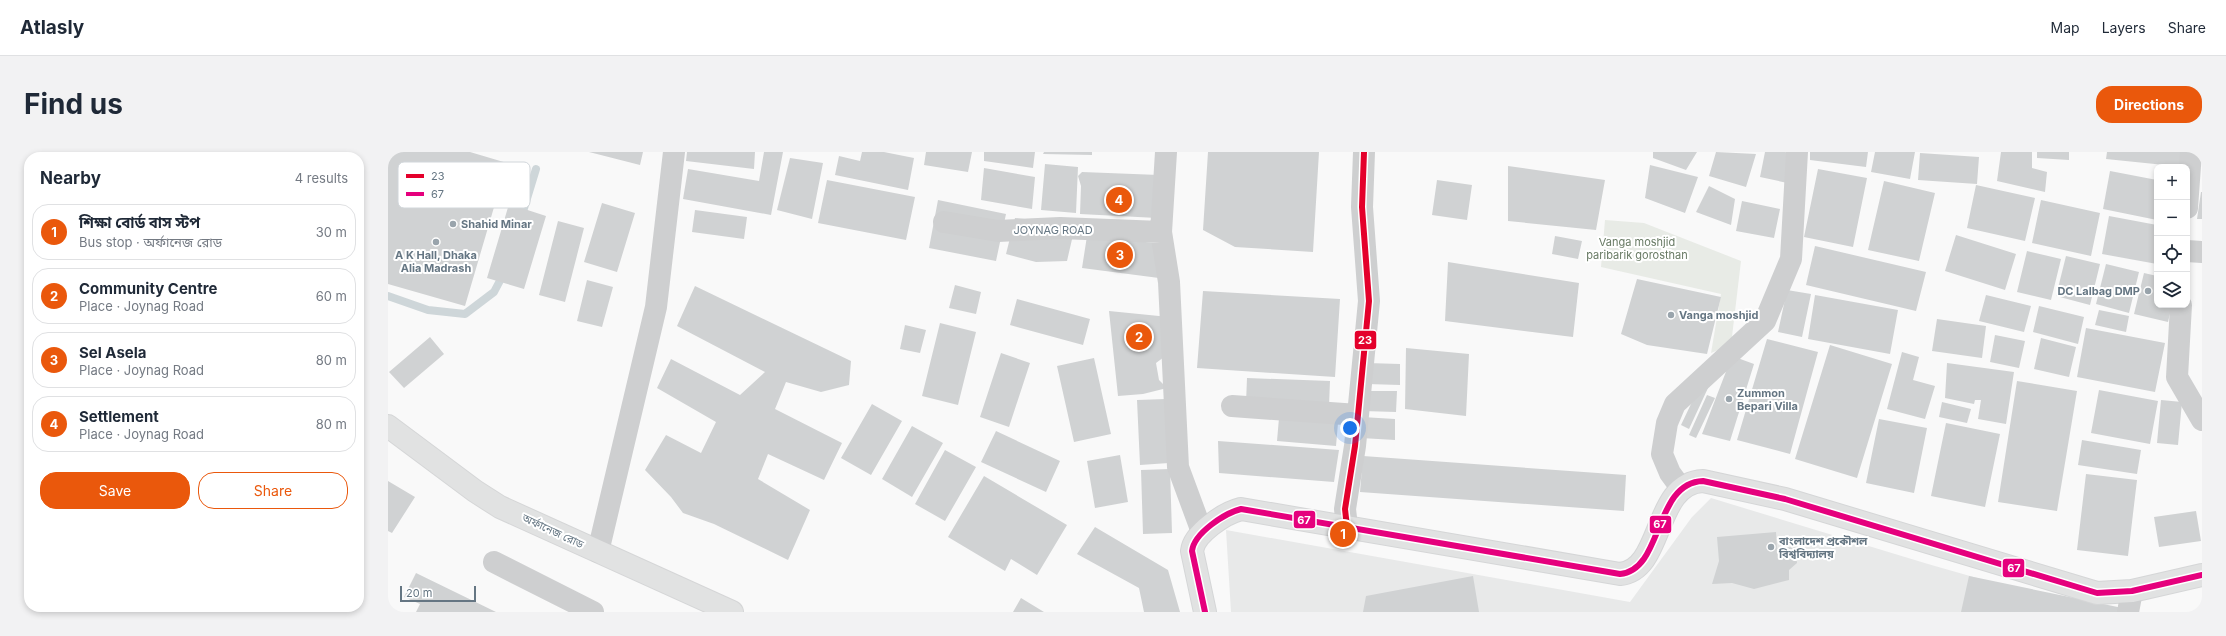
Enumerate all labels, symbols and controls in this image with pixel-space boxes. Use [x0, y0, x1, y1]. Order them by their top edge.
text: Atlasly [20, 16, 84, 39]
text: Map [2051, 19, 2080, 36]
text: Layers [2102, 19, 2146, 36]
text: Share [2168, 19, 2206, 36]
button: Directions [2096, 86, 2202, 123]
text: Find us [24, 87, 123, 121]
legend [398, 162, 530, 208]
map controls [2154, 164, 2190, 308]
button: + [2154, 164, 2190, 200]
text: Nearby [40, 168, 101, 188]
text: 23 [431, 169, 445, 183]
text: 4 results [295, 170, 348, 186]
pin: 4 [1106, 185, 1132, 215]
text: 67 [431, 187, 444, 201]
button: − [2154, 200, 2190, 236]
text: শিক্ষা বোর্ড বাস স্টপ [79, 213, 200, 232]
place label: Shahid Minar [461, 217, 532, 231]
marker: Shahid Minar [448, 219, 458, 229]
street label: JOYNAG ROAD [1013, 223, 1093, 237]
text: 1 [51, 224, 57, 240]
text: 30 m [316, 224, 347, 240]
text: Bus stop · অর্ফানেজ রোড [79, 234, 222, 250]
park label: Vanga moshjid paribarik gorosthan [1586, 235, 1688, 262]
button: locate [2154, 236, 2190, 272]
marker: A K Hall, Dhaka Alia Madrash [431, 237, 441, 247]
pin: 3 [1107, 240, 1133, 270]
place label: A K Hall, Dhaka Alia Madrash [395, 248, 477, 275]
button: layers [2154, 272, 2190, 308]
text: Community Centre [79, 279, 217, 298]
place label: DC Lalbag DMP [2057, 284, 2140, 298]
marker: DC Lalbag DMP [2143, 286, 2153, 296]
text: 2 [50, 288, 58, 304]
text: 60 m [316, 288, 347, 304]
text: Place · Joynag Road [79, 298, 204, 314]
place label: Vanga moshjid [1679, 308, 1758, 322]
marker: Vanga moshjid [1666, 310, 1676, 320]
pin: 2 [1126, 322, 1152, 352]
line badge: 23 [1354, 330, 1377, 350]
text: 23 [1358, 333, 1372, 347]
text: Sel Asela [79, 343, 147, 362]
text: 3 [50, 352, 58, 368]
text: 80 m [316, 352, 347, 368]
text: Place · Joynag Road [79, 362, 204, 378]
place label: Zummon Bepari Villa [1737, 386, 1798, 413]
marker: Zummon Bepari Villa [1724, 394, 1734, 404]
text: Settlement [79, 407, 159, 426]
text: 4 [50, 416, 58, 432]
text: 80 m [316, 416, 347, 432]
your location [1340, 418, 1360, 438]
text: Place · Joynag Road [79, 426, 204, 442]
button: Save [40, 472, 190, 509]
button: Share [198, 472, 348, 509]
street label: অর্ফানেজ রোড [519, 510, 586, 551]
line badge: 67 [1293, 510, 1316, 529]
text: 67 [1297, 513, 1311, 527]
line badge: 67 [1649, 515, 1672, 534]
text: 67 [1653, 517, 1667, 531]
pin: 1 [1330, 519, 1356, 549]
place label: বাংলাদেশ প্রকৌশল বিশ্ববিদ্যালয় [1778, 534, 1868, 561]
marker: বাংলাদেশ প্রকৌশল বিশ্ববিদ্যালয় [1766, 542, 1776, 552]
line badge: 67 [2002, 558, 2025, 578]
text: 67 [2007, 561, 2021, 575]
scale bar [400, 584, 476, 603]
text: 20 m [406, 586, 432, 600]

